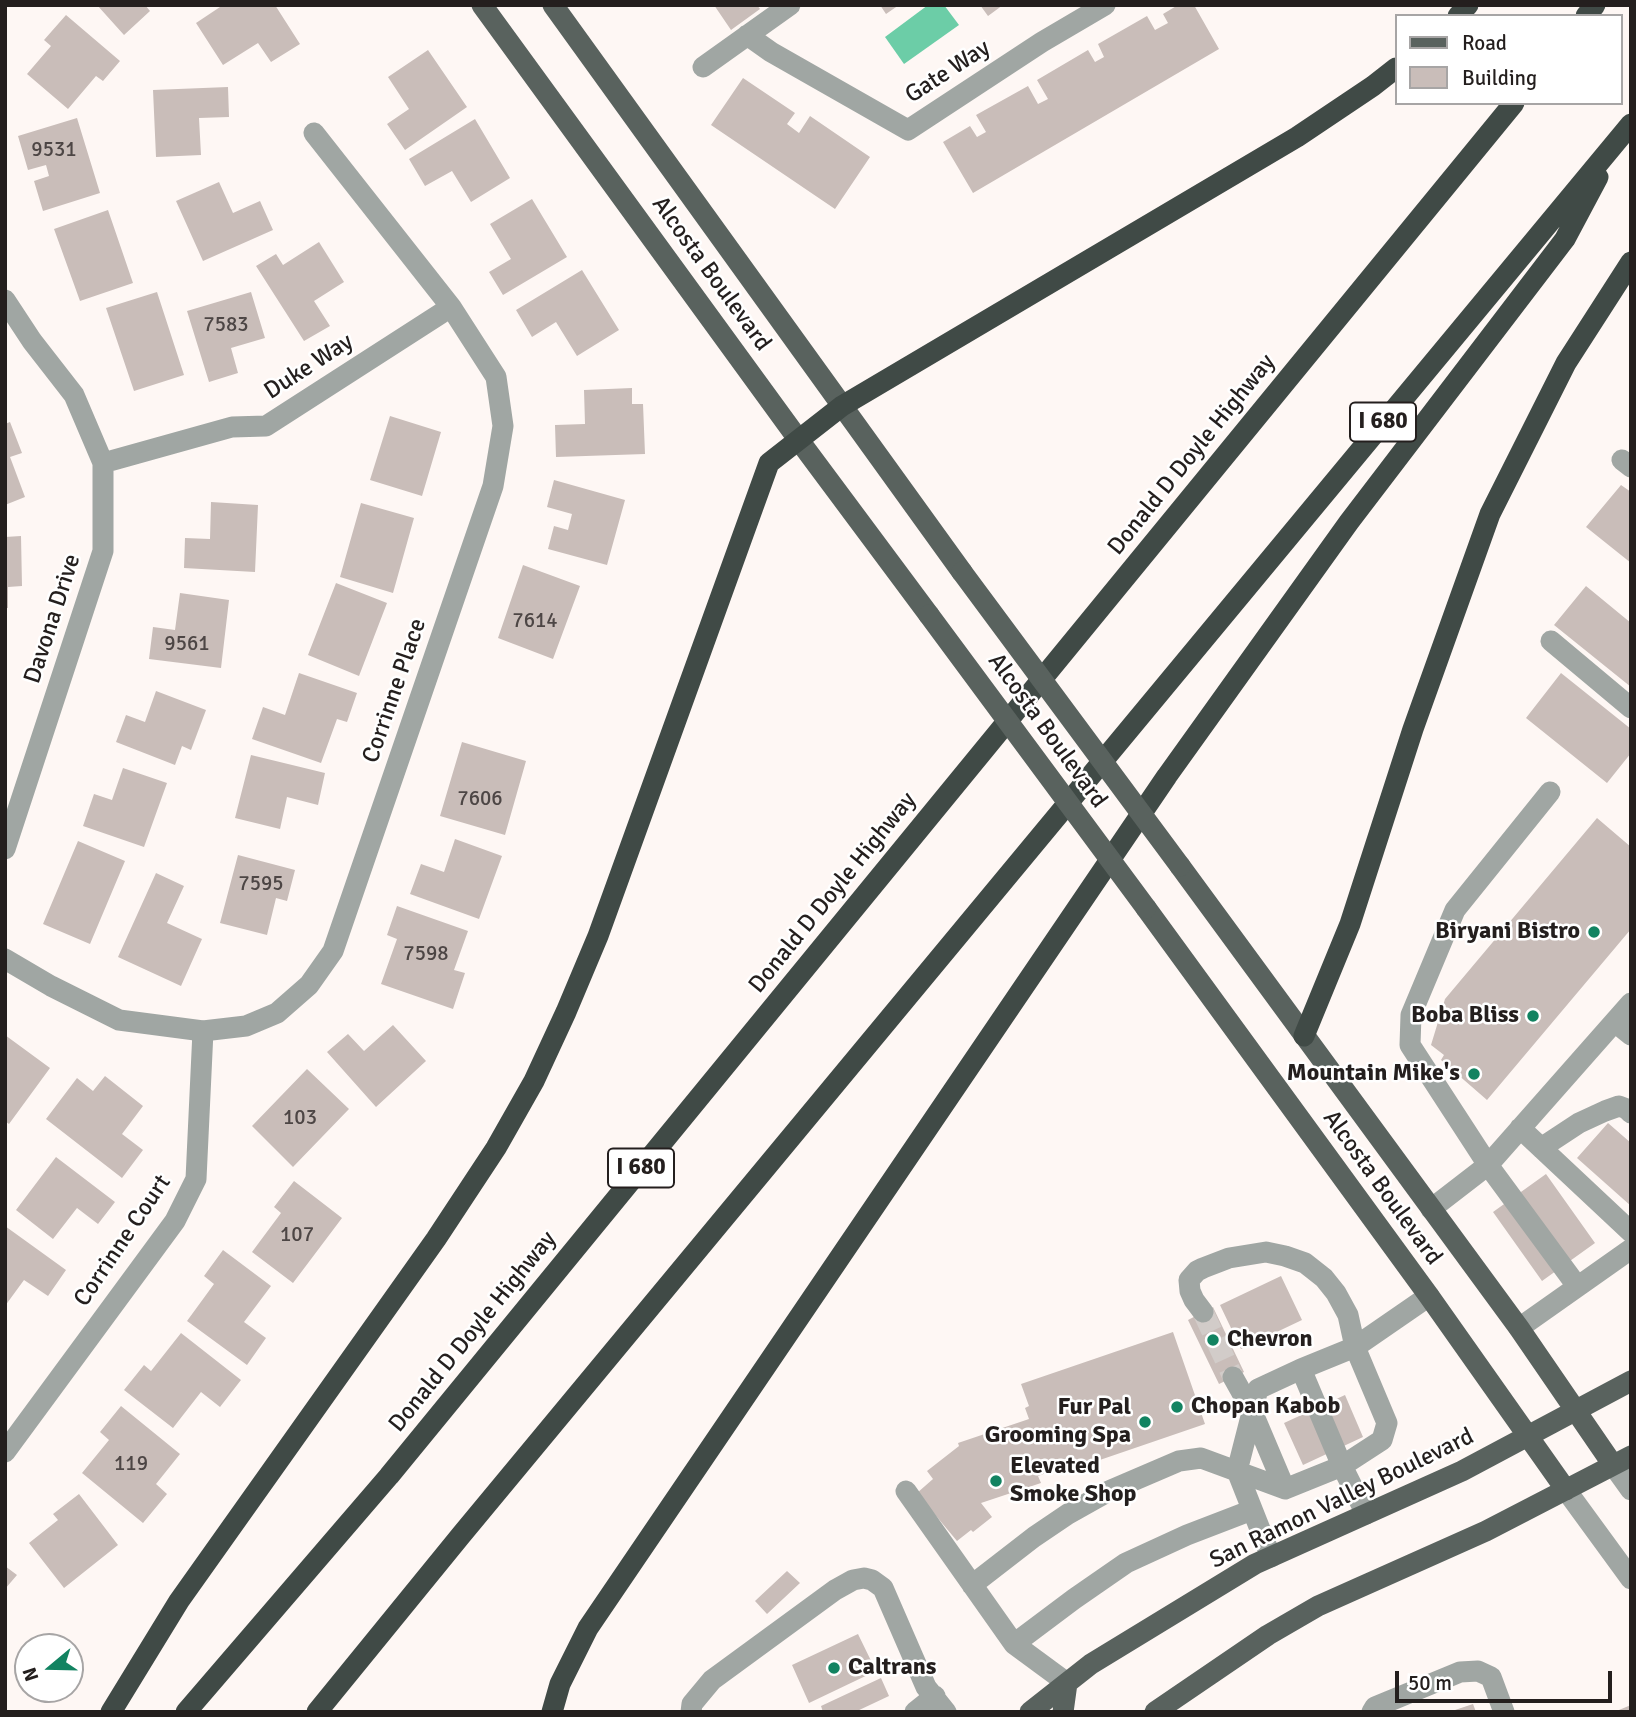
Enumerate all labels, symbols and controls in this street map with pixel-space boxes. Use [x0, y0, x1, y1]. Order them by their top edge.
legend [1394, 14, 1622, 105]
text: Road [1462, 30, 1507, 56]
street label: Gate Way [900, 34, 996, 110]
text: Building [1462, 65, 1537, 91]
house number: 9531 [31, 137, 77, 163]
street label: Alcosta Boulevard [645, 191, 777, 357]
house number: 7583 [203, 312, 249, 338]
street label: Duke Way [259, 328, 359, 406]
street label: Donald D Doyle Highway [1102, 349, 1282, 561]
road number: I 680 [1350, 402, 1416, 442]
street label: Davona Drive [19, 551, 87, 687]
house number: 7614 [512, 608, 558, 634]
street label: Corrinne Place [357, 615, 433, 767]
house number: 9561 [164, 631, 210, 657]
street label: Alcosta Boulevard [981, 648, 1113, 814]
house number: 7606 [457, 786, 503, 812]
street label: Donald D Doyle Highway [743, 787, 923, 999]
house number: 7595 [238, 871, 284, 897]
place label: Biryani Bistro [1435, 918, 1580, 946]
marker: Biryani Bistro [1586, 924, 1602, 940]
house number: 7598 [403, 941, 449, 967]
place label: Boba Bliss [1411, 1002, 1519, 1030]
marker: Boba Bliss [1525, 1008, 1541, 1024]
place label: Mountain Mike's [1287, 1060, 1460, 1088]
marker: Mountain Mike's [1466, 1066, 1482, 1082]
house number: 103 [283, 1105, 317, 1131]
street label: Alcosta Boulevard [1316, 1105, 1448, 1271]
road number: I 680 [608, 1148, 674, 1188]
street label: Corrinne Court [68, 1170, 178, 1312]
house number: 107 [280, 1222, 314, 1248]
street label: Donald D Doyle Highway [383, 1226, 563, 1438]
place label: Chevron [1227, 1326, 1313, 1354]
marker: Chevron [1205, 1332, 1221, 1348]
place label: Chopan Kabob [1191, 1393, 1340, 1421]
place label: Fur Pal Grooming Spa [985, 1394, 1131, 1450]
marker: Chopan Kabob [1169, 1399, 1185, 1415]
marker: Fur Pal Grooming Spa [1137, 1414, 1153, 1430]
street label: San Ramon Valley Boulevard [1205, 1422, 1479, 1576]
house number: 119 [114, 1451, 148, 1477]
place label: Elevated Smoke Shop [1010, 1453, 1136, 1509]
marker: Elevated Smoke Shop [988, 1473, 1004, 1489]
north arrow [14, 1633, 84, 1703]
place label: Caltrans [848, 1654, 936, 1682]
scale bar [1398, 1658, 1615, 1702]
marker: Caltrans [826, 1660, 842, 1676]
text: N [18, 1664, 45, 1684]
text: 50 m [1408, 1670, 1452, 1696]

